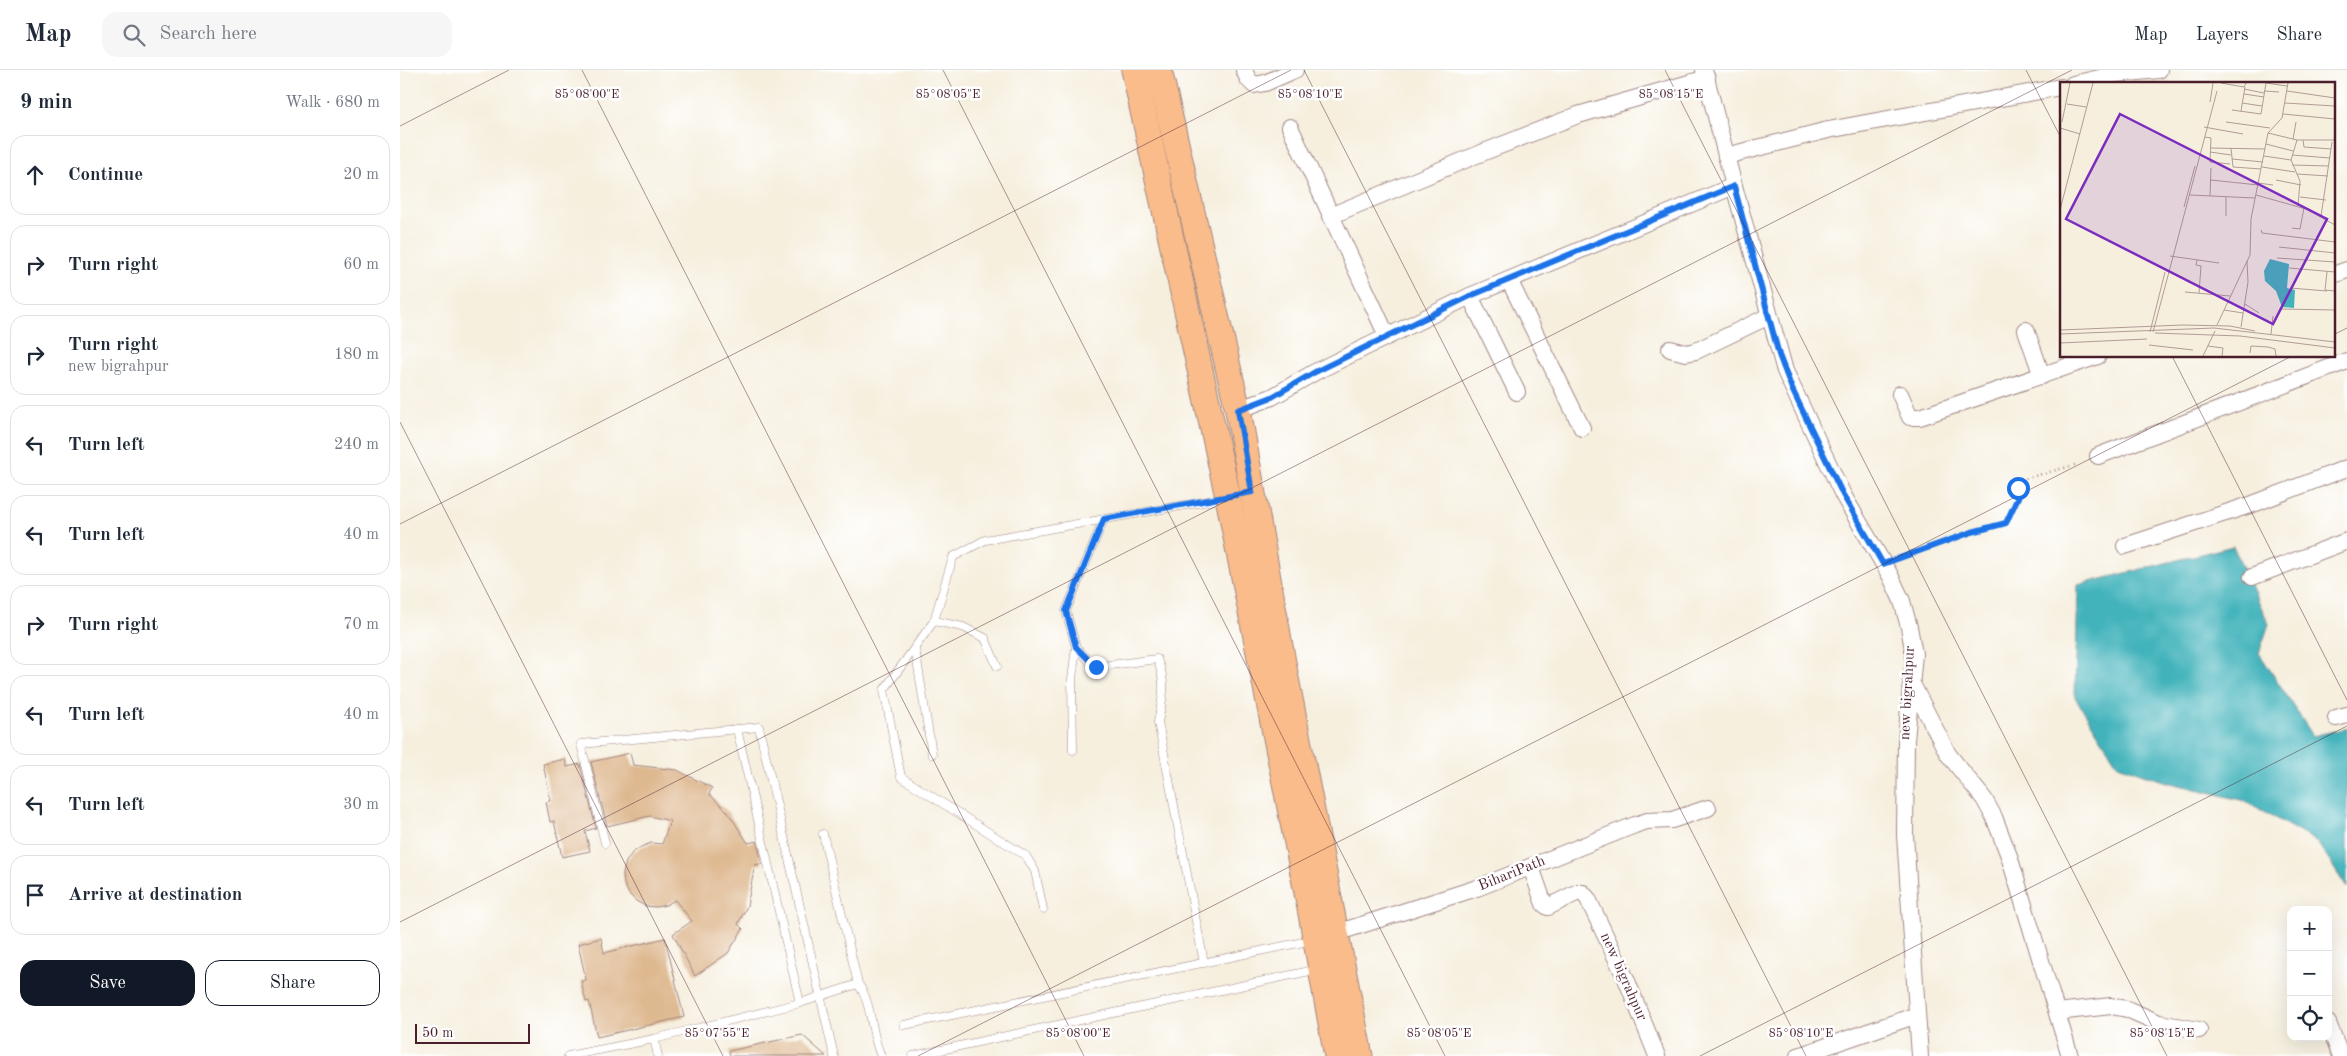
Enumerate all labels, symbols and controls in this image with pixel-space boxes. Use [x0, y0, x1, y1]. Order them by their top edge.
search box [102, 12, 452, 57]
icon: search [120, 21, 148, 49]
text: Map [25, 23, 72, 47]
text: Search here [160, 25, 257, 44]
text: Map [2134, 26, 2168, 44]
text: Layers [2196, 26, 2248, 44]
text: Share [2276, 26, 2322, 44]
inset map [2060, 82, 2334, 358]
text: 85°08'00"E [555, 88, 619, 101]
text: 85°08'05"E [916, 88, 980, 101]
text: 85°08'10"E [1278, 88, 1342, 101]
text: 85°08'15"E [1639, 88, 1703, 101]
text: 9 min [20, 92, 73, 113]
text: Walk · 680 m [285, 95, 380, 111]
icon: ahead [21, 161, 49, 189]
text: Continue [68, 166, 143, 185]
text: 20 m [343, 167, 379, 183]
icon: right [21, 251, 49, 279]
text: Turn right [68, 256, 158, 275]
text: 60 m [343, 257, 379, 273]
text: Turn right [68, 336, 158, 355]
icon: right [21, 341, 49, 369]
text: 180 m [334, 347, 379, 363]
text: new bigrahpur [68, 359, 169, 375]
icon: left [21, 431, 49, 459]
text: Turn left [68, 436, 145, 455]
text: 240 m [334, 437, 379, 453]
route start [2007, 477, 2030, 500]
icon: left [21, 521, 49, 549]
text: Turn left [68, 526, 145, 545]
text: 40 m [343, 527, 379, 543]
icon: right [21, 611, 49, 639]
text: Turn right [68, 616, 158, 635]
text: 70 m [343, 617, 379, 633]
street label: new bigrahpur [1898, 646, 1918, 740]
route end [1085, 656, 1108, 679]
icon: left [21, 701, 49, 729]
text: Turn left [68, 706, 145, 725]
text: 40 m [343, 707, 379, 723]
icon: left [21, 791, 49, 819]
text: Turn left [68, 796, 145, 815]
text: 30 m [343, 797, 379, 813]
street label: BihariPath [1476, 854, 1548, 894]
icon: arrive [21, 881, 49, 909]
text: Arrive at destination [68, 886, 242, 905]
map controls [2287, 906, 2332, 1041]
button: + [2287, 906, 2332, 951]
street label: new bigrahpur [1597, 931, 1649, 1023]
button: − [2287, 951, 2332, 996]
button: Save [20, 960, 195, 1006]
button: Share [205, 960, 380, 1006]
button: locate [2287, 996, 2332, 1041]
scale bar [415, 1021, 530, 1044]
text: 50 m [422, 1026, 453, 1040]
text: 85°07'55"E [685, 1027, 749, 1040]
text: 85°08'00"E [1046, 1027, 1110, 1040]
text: 85°08'05"E [1407, 1027, 1471, 1040]
text: 85°08'10"E [1769, 1027, 1833, 1040]
text: 85°08'15"E [2130, 1027, 2194, 1040]

